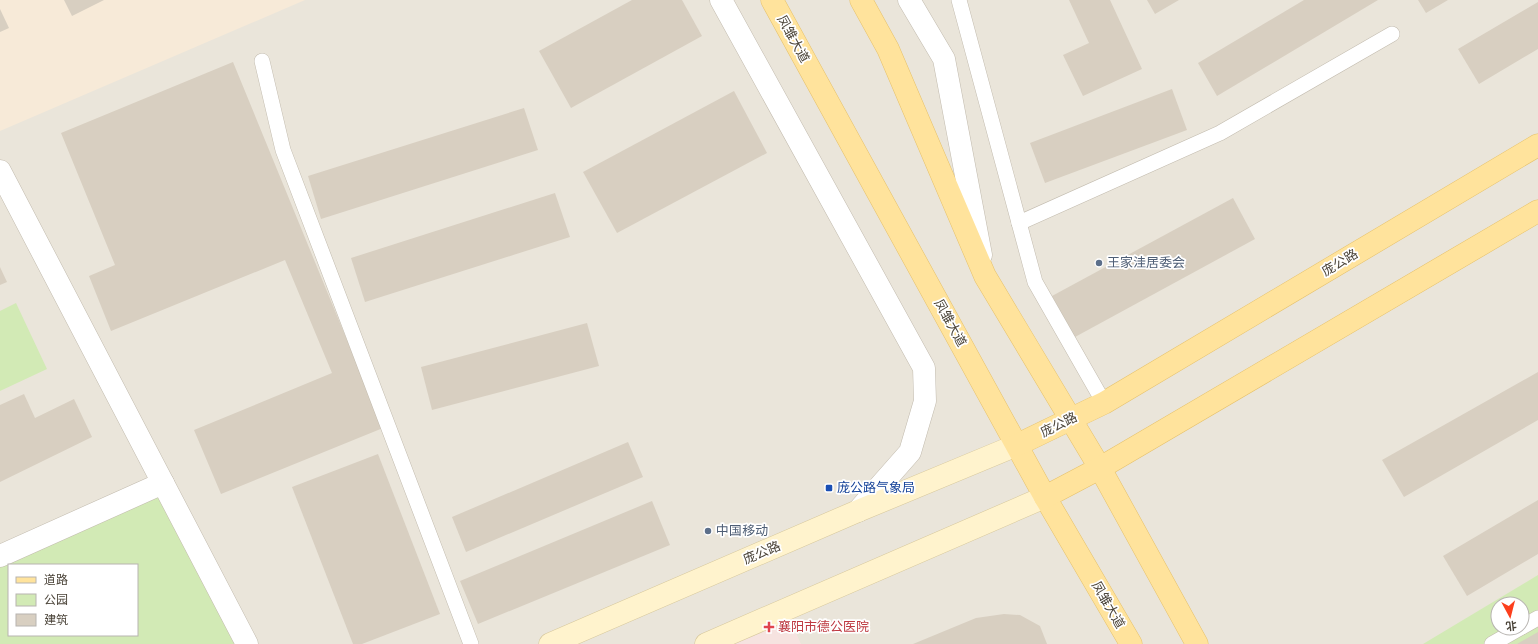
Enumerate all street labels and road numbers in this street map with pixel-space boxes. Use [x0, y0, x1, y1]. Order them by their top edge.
street label: 凤雏大道 [773, 12, 813, 66]
street label: 庞公路 [1319, 245, 1361, 281]
street label: 凤雏大道 [930, 296, 970, 350]
street label: 庞公路 [1038, 408, 1080, 442]
street label: 庞公路 [741, 537, 783, 569]
street label: 凤雏大道 [1087, 578, 1129, 632]

